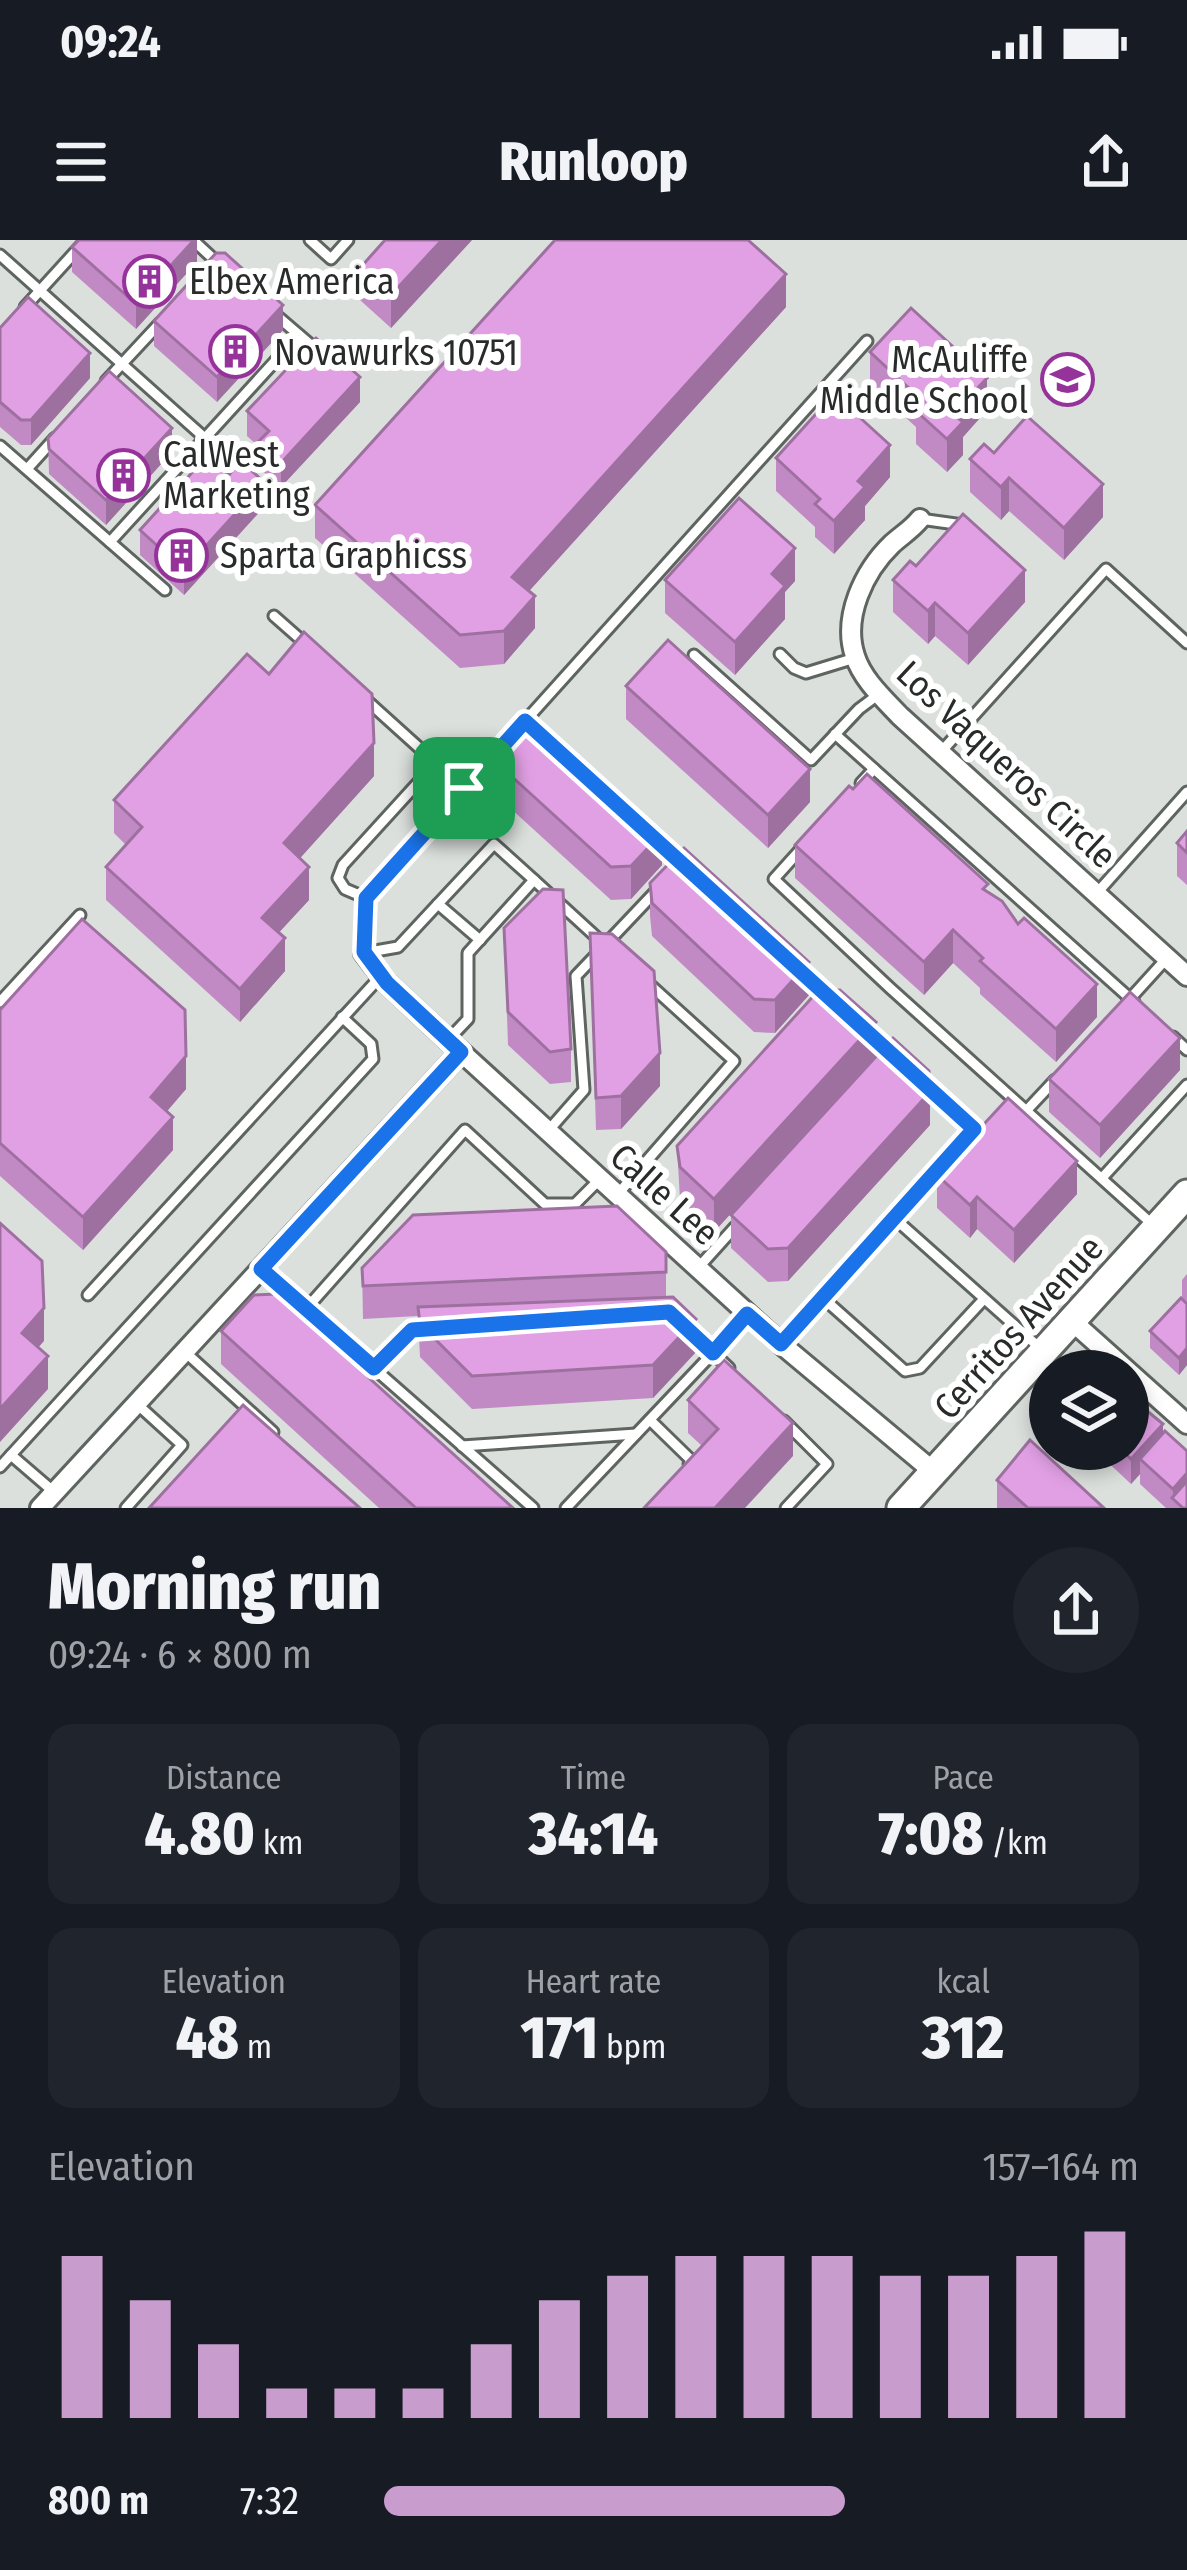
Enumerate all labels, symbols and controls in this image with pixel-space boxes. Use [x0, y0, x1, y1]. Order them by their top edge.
text: 09:24 [60, 15, 161, 69]
icon: menu [48, 129, 114, 195]
icon: share [1073, 129, 1139, 195]
text: Runloop [499, 130, 688, 194]
building icon: Elbex America [122, 253, 178, 309]
place label: Elbex America [189, 260, 395, 304]
building icon: Novawurks 10751 [207, 324, 263, 380]
place label: Novawurks 10751 [274, 331, 518, 375]
place label: McAuliffe Middle School [820, 338, 1028, 423]
school or university icon: McAuliffe Middle School [1039, 352, 1095, 408]
place label: CalWest Marketing [163, 433, 310, 518]
building icon: CalWest Marketing [96, 447, 152, 503]
building icon: Sparta Graphicss [153, 527, 209, 583]
place label: Sparta Graphicss [220, 534, 467, 578]
street label: Los Vaqueros Circle [887, 652, 1125, 878]
pin [413, 737, 515, 839]
icon: arrive [431, 755, 497, 821]
street label: Calle Lee [601, 1135, 728, 1255]
street label: Cerritos Avenue [925, 1227, 1113, 1428]
map controls [1029, 1350, 1149, 1470]
button: layers [1029, 1350, 1149, 1470]
text: Morning run [48, 1547, 381, 1626]
button: share [1013, 1547, 1139, 1673]
text: 09:24 · 6 × 800 m [48, 1632, 312, 1678]
text: Distance [166, 1758, 282, 1798]
text: Time [561, 1758, 626, 1798]
text: Pace [932, 1758, 994, 1798]
text: 4.80 [144, 1798, 255, 1870]
text: 34:14 [529, 1798, 658, 1870]
text: 7:08 [879, 1798, 984, 1870]
text: km [255, 1823, 303, 1863]
text: /km [984, 1823, 1048, 1863]
text: Elevation [162, 1962, 286, 2002]
text: Heart rate [526, 1962, 661, 2002]
text: kcal [936, 1962, 990, 2002]
text: 48 [175, 2002, 239, 2074]
text: 171 [521, 2002, 598, 2074]
text: 312 [922, 2002, 1004, 2074]
text: m [239, 2027, 272, 2067]
text: bpm [598, 2027, 666, 2067]
text: Elevation [48, 2144, 195, 2190]
text: 157–164 m [983, 2144, 1139, 2190]
text: 800 m [48, 2478, 149, 2524]
text: 7:32 [240, 2478, 299, 2524]

